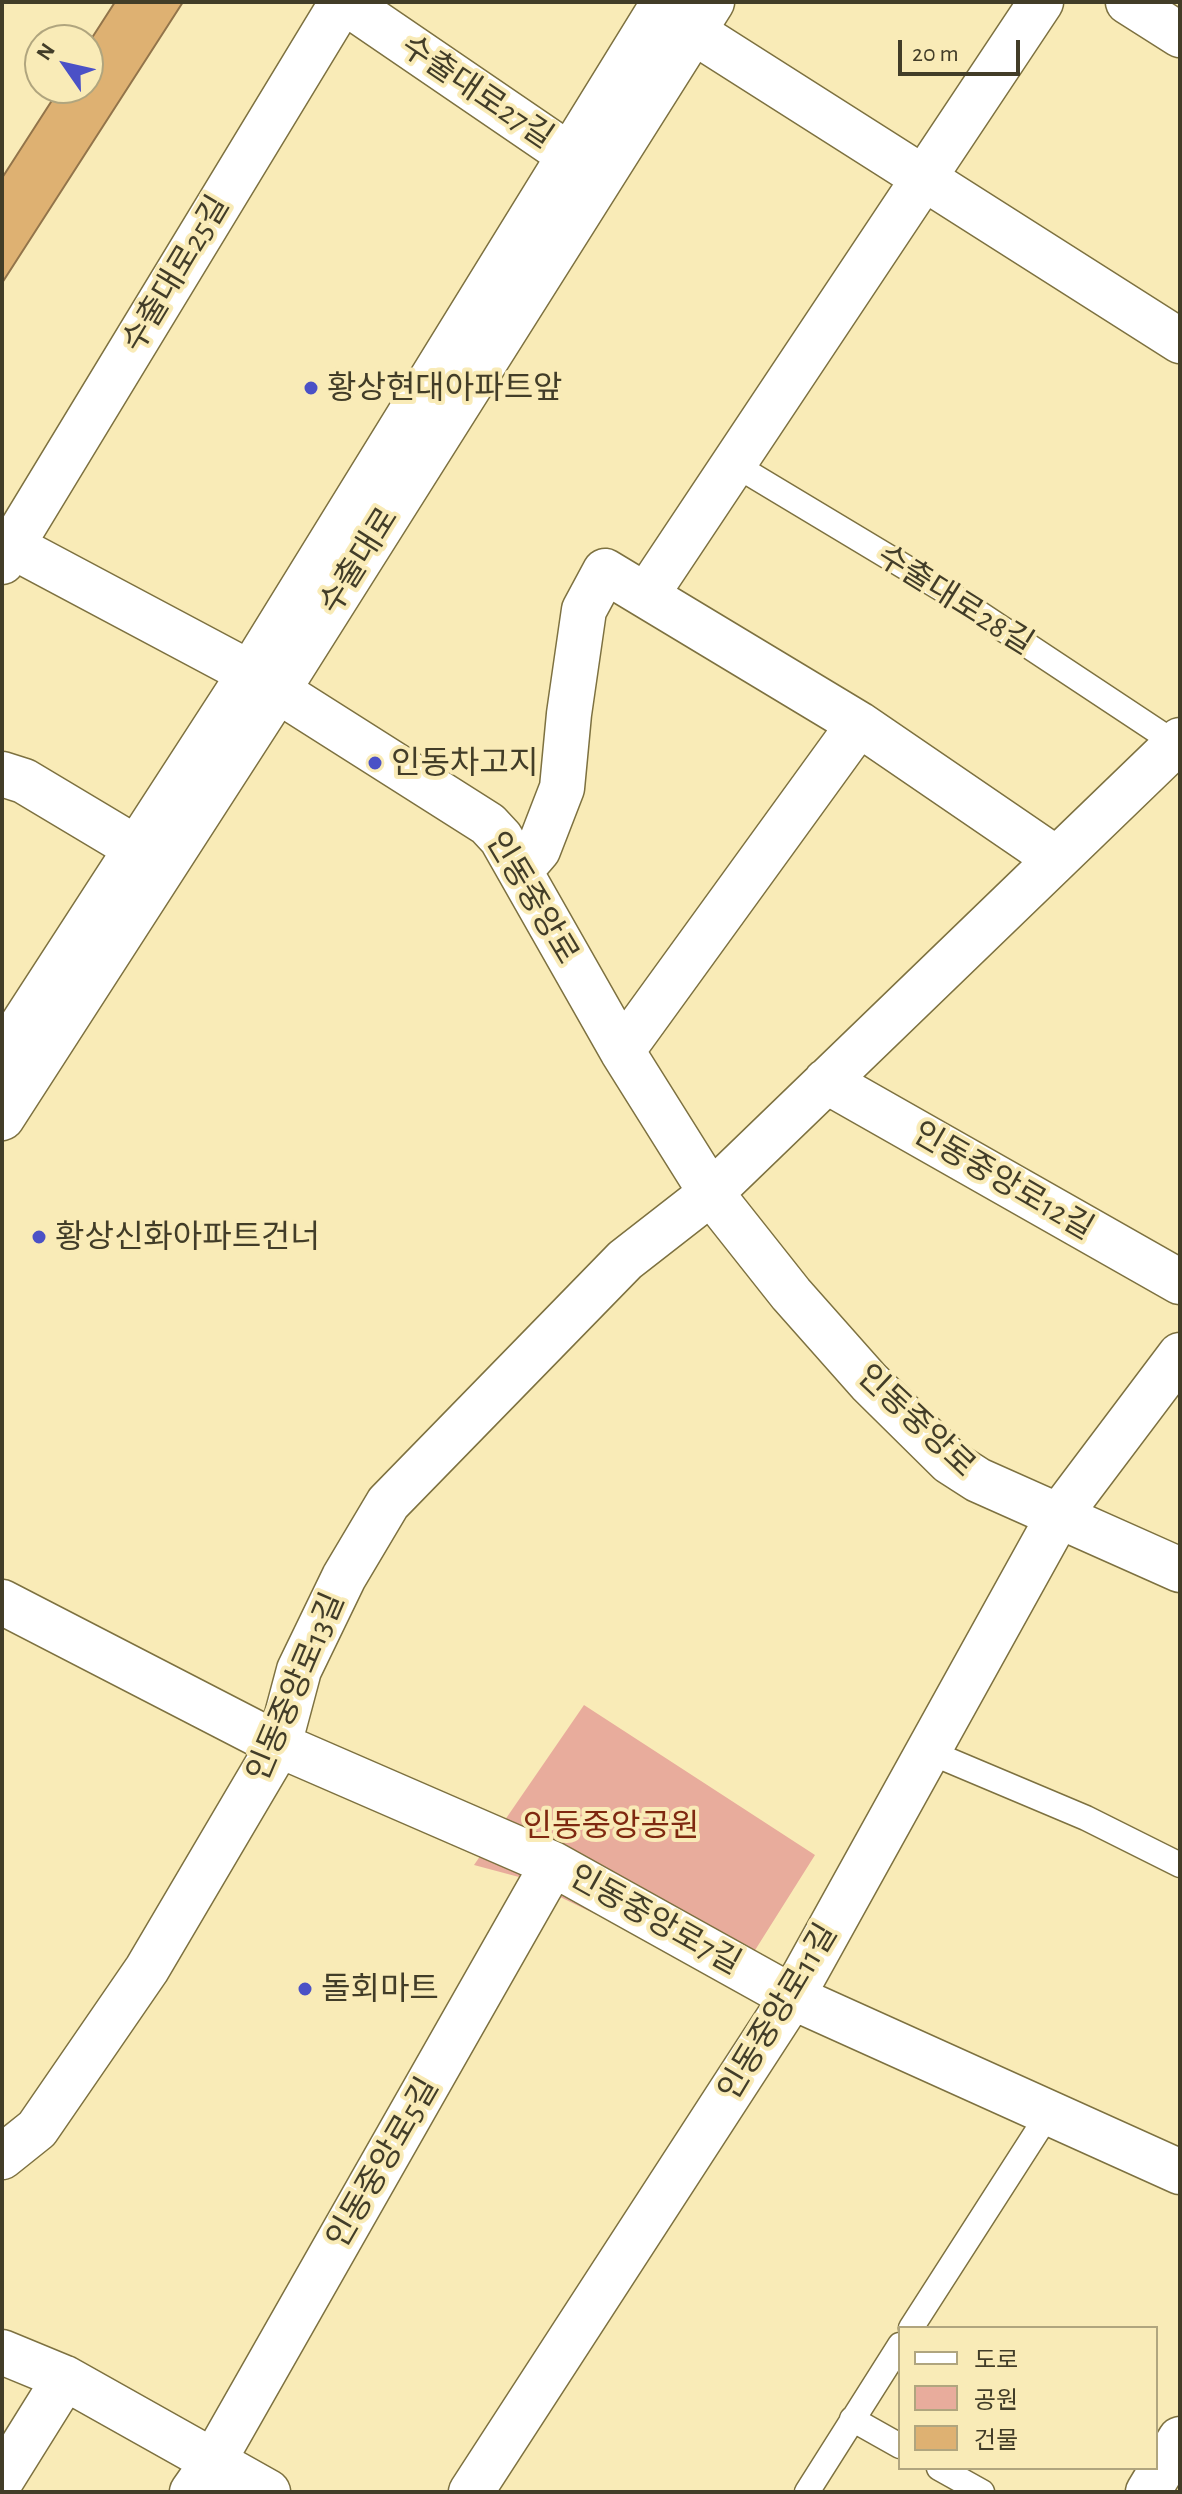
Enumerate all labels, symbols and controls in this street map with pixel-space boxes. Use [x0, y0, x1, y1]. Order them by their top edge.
north arrow [24, 24, 104, 104]
scale bar [902, 24, 1024, 74]
street label: 수출대로27길 [394, 27, 560, 157]
text: N [32, 39, 59, 64]
text: 20 m [912, 42, 959, 66]
street label: 수출대로25길 [114, 189, 238, 359]
place label: 황상현대아파트앞 [327, 369, 563, 407]
marker: 황상현대아파트앞 [302, 379, 320, 397]
street label: 수출대로 [312, 501, 406, 621]
street label: 수출대로28길 [870, 537, 1040, 663]
place label: 인동차고지 [391, 744, 538, 782]
marker: 인동차고지 [366, 754, 384, 772]
street label: 인동중앙로 [478, 825, 586, 971]
street label: 인동중앙로12길 [906, 1114, 1100, 1248]
place label: 황상신화아파트건너 [55, 1218, 320, 1256]
marker: 황상신화아파트건너 [30, 1228, 48, 1246]
street label: 인동중앙로 [849, 1357, 983, 1485]
street label: 인동중앙로13길 [239, 1587, 353, 1787]
park label: 인동중앙공원 [523, 1807, 699, 1845]
street label: 인동중앙로7길 [563, 1857, 747, 1983]
street label: 인동중앙로11길 [710, 1917, 846, 2107]
place label: 돌회마트 [321, 1970, 439, 2008]
marker: 돌회마트 [296, 1980, 314, 1998]
street label: 인동중앙로5길 [319, 2071, 447, 2255]
legend [898, 2326, 1158, 2470]
text: 도로 [974, 2349, 1018, 2373]
text: 공원 [974, 2389, 1018, 2413]
text: 건물 [974, 2429, 1018, 2453]

